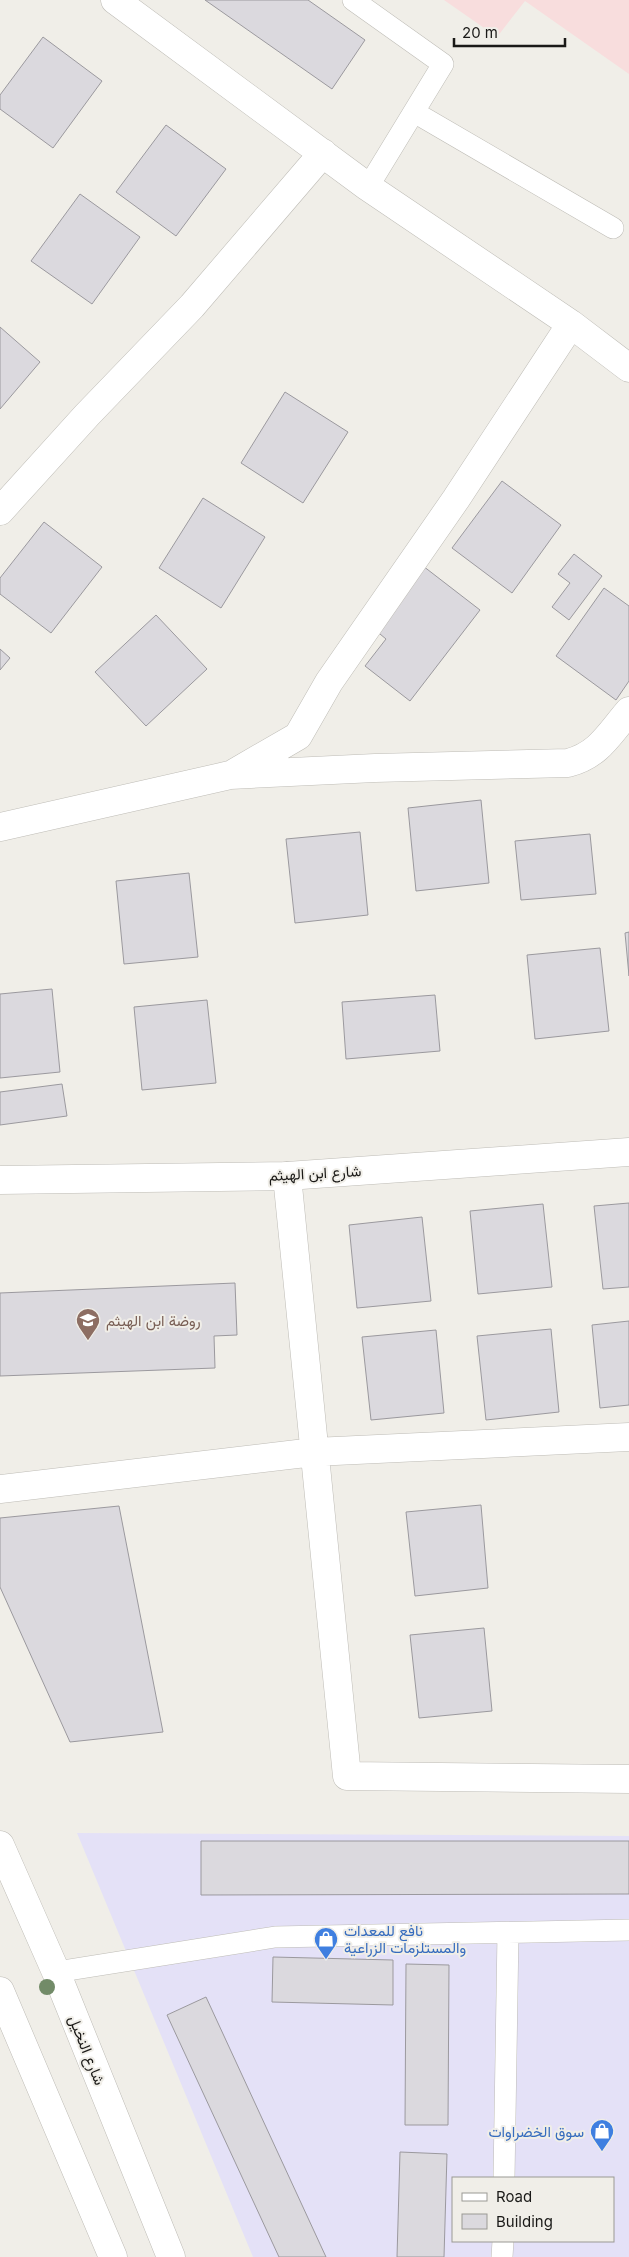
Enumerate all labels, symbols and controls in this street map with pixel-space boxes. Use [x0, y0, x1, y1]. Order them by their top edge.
scale bar [454, 15, 565, 47]
text: 20 m [462, 23, 498, 42]
street label: شارع ابن الهيثم [268, 1161, 362, 1187]
school or university icon: روضة ابن الهيثم [75, 1307, 101, 1341]
place label: روضة ابن الهيثم [106, 1311, 201, 1331]
place label: نافع للمعدات والمستلزمات الزراعية [344, 1921, 466, 1957]
shop icon: نافع للمعدات والمستلزمات الزراعية [313, 1926, 339, 1960]
street label: شارع النخيل [63, 2012, 110, 2089]
shop icon: سوق الخضراوات [589, 2118, 615, 2152]
place label: سوق الخضراوات [488, 2122, 584, 2141]
legend [452, 2177, 614, 2242]
text: Road [496, 2187, 532, 2206]
text: Building [496, 2212, 553, 2231]

